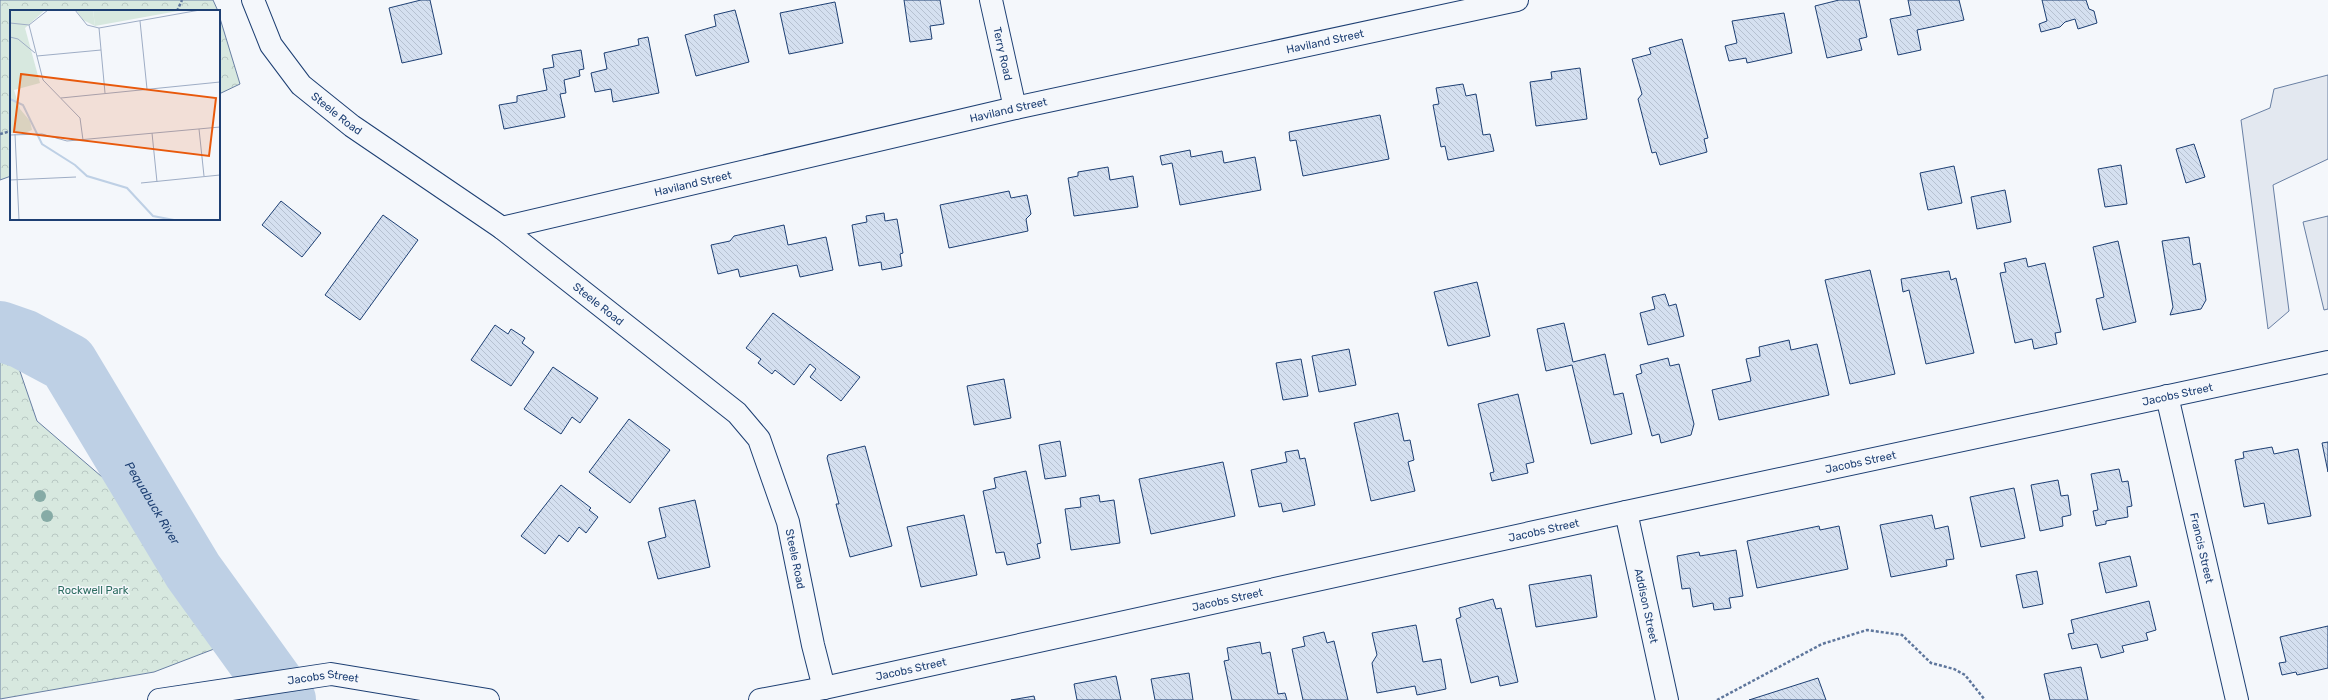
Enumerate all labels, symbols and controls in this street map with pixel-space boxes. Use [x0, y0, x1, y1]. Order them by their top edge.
inset map [10, 10, 220, 220]
street label: Terry Road [990, 26, 1015, 82]
street label: Haviland Street [1285, 27, 1366, 56]
street label: Steele Road [308, 90, 364, 138]
street label: Haviland Street [968, 95, 1049, 125]
street label: Haviland Street [653, 168, 734, 199]
street label: Steele Road [570, 280, 626, 328]
street label: Jacobs Street [2141, 381, 2215, 409]
street label: Jacobs Street [1824, 448, 1898, 476]
water label: Pequabuck River [122, 459, 183, 548]
street label: Francis Street [2187, 512, 2216, 585]
street label: Jacobs Street [1507, 516, 1581, 545]
street label: Steele Road [783, 528, 807, 590]
street label: Addison Street [1631, 567, 1661, 645]
park label: Rockwell Park [58, 584, 129, 597]
street label: Jacobs Street [1191, 586, 1265, 614]
street label: Jacobs Street [874, 655, 948, 684]
street label: Jacobs Street [287, 668, 360, 688]

